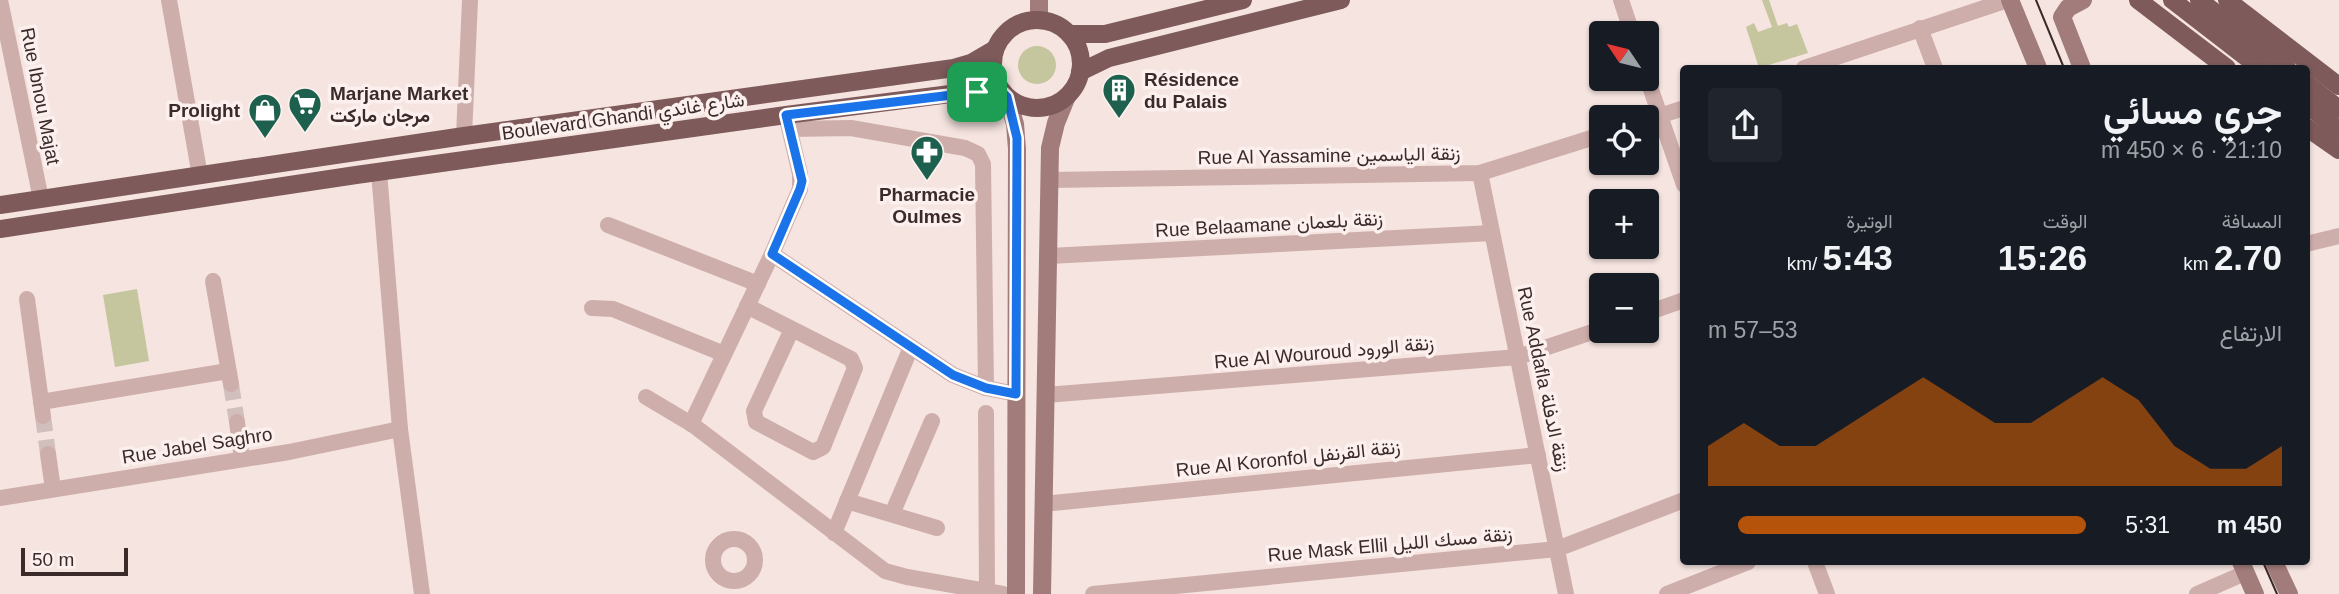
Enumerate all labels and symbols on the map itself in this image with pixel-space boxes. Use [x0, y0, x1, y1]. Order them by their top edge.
north arrow [1589, 21, 1659, 91]
street label: Rue Ibnou Majat [17, 26, 64, 167]
pin [947, 62, 1007, 122]
place label: Résidence du Palais [1144, 69, 1239, 112]
building icon: Résidence du Palais [1100, 71, 1138, 120]
place label: Marjane Market مرجان ماركت [330, 83, 469, 128]
supermarket icon: Marjane Market مرجان ماركت [286, 85, 324, 134]
street label: Boulevard Ghandi شارع غاندي [500, 89, 746, 149]
shop icon: Prolight [246, 91, 284, 140]
place label: Prolight [168, 100, 241, 121]
pharmacy icon: Pharmacie Oulmes [908, 133, 946, 182]
street label: Rue Al Yassamine زنقة الياسمين [1197, 143, 1461, 169]
place label: Pharmacie Oulmes [879, 184, 975, 227]
street label: Rue Belaamane زنقة بلعمان [1155, 208, 1383, 242]
street label: Rue Addafla زنقة الدفلة [1513, 285, 1573, 474]
street label: Rue Al Wouroud زنقة الورود [1213, 332, 1435, 374]
street label: Rue Jabel Saghro [120, 423, 274, 468]
street label: Rue Al Koronfol زنقة القرنفل [1175, 436, 1401, 482]
street label: Rue Mask Ellil زنقة مسك الليل [1267, 523, 1513, 567]
scale bar [21, 545, 128, 577]

